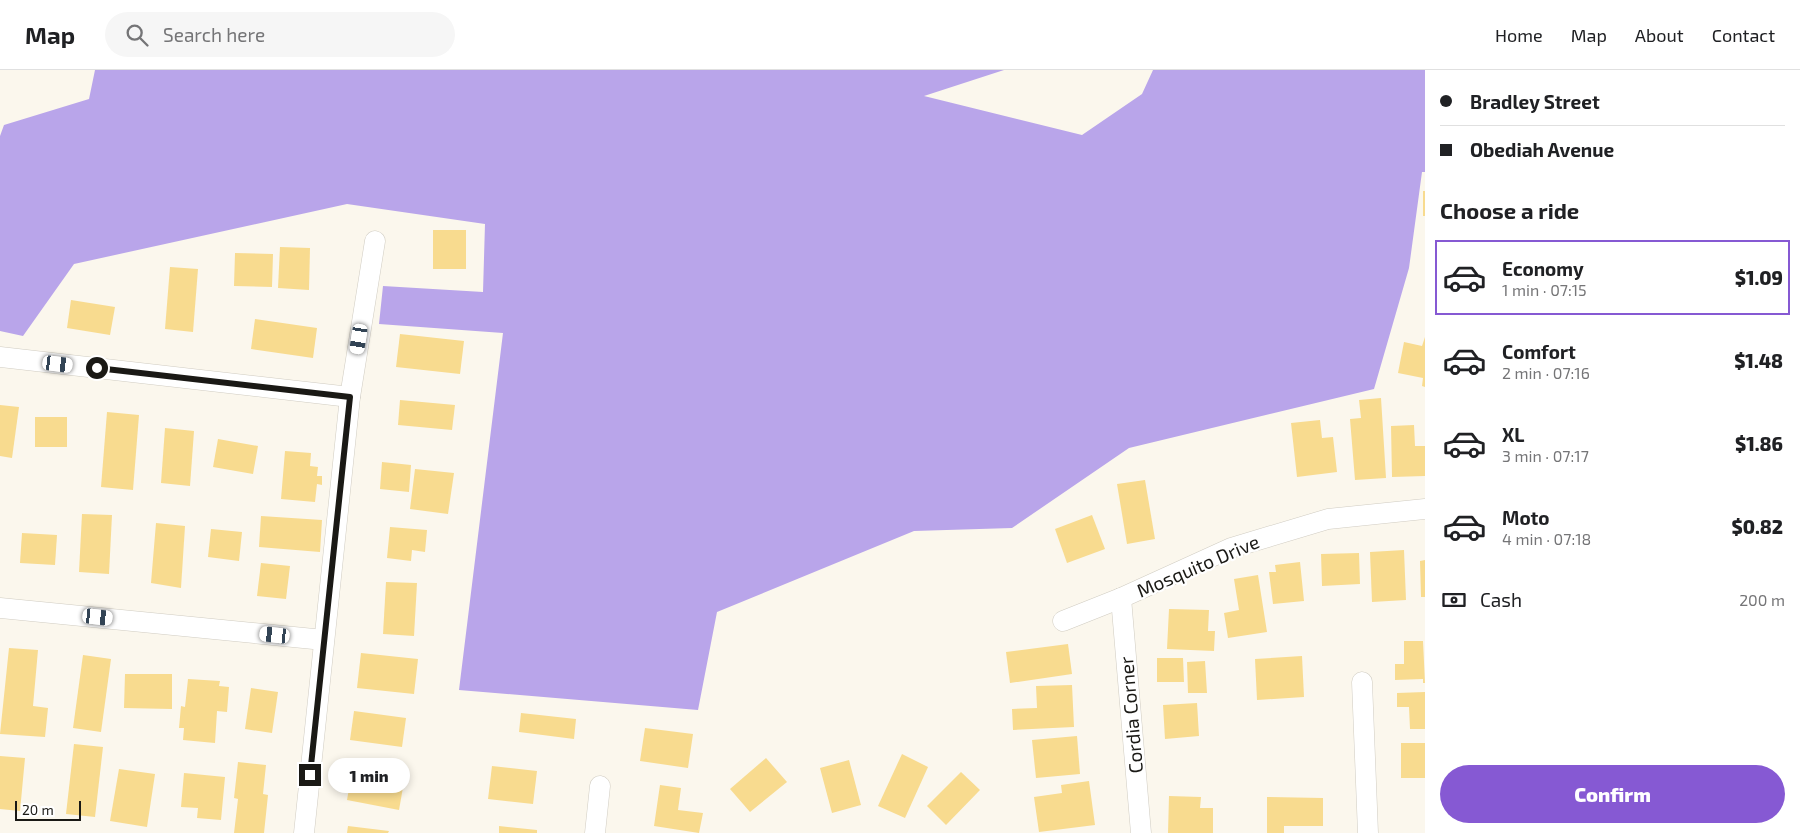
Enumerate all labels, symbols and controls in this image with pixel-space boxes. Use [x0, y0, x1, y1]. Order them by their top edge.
search box [105, 12, 455, 57]
text: Map [25, 20, 75, 49]
icon: search [123, 21, 151, 49]
text: Search here [163, 23, 265, 46]
text: Home [1495, 24, 1543, 46]
text: Map [1571, 24, 1607, 46]
text: About [1635, 24, 1684, 46]
text: Contact [1712, 24, 1775, 46]
text: Bradley Street [1470, 90, 1600, 113]
text: Obediah Avenue [1470, 138, 1614, 161]
text: Choose a ride [1440, 197, 1579, 223]
icon: car [1442, 255, 1487, 300]
text: Economy [1502, 257, 1584, 280]
text: $1.09 [1735, 266, 1783, 289]
text: 1 min · 07:15 [1502, 280, 1587, 299]
car [349, 323, 368, 355]
icon: car [1442, 338, 1487, 383]
text: Comfort [1502, 340, 1576, 363]
text: $1.48 [1734, 349, 1783, 372]
car [42, 355, 73, 373]
route start [86, 357, 108, 379]
text: 2 min · 07:16 [1502, 363, 1590, 382]
icon: car [1442, 421, 1487, 466]
text: XL [1502, 423, 1524, 446]
text: $1.86 [1735, 432, 1783, 455]
text: 3 min · 07:17 [1502, 446, 1589, 465]
icon: car [1442, 504, 1487, 549]
text: Moto [1502, 506, 1550, 529]
text: $0.82 [1732, 515, 1783, 538]
street label: Mosquito Drive [1133, 529, 1263, 602]
text: 4 min · 07:18 [1502, 529, 1591, 548]
icon: cash [1440, 586, 1468, 614]
text: Cash [1480, 588, 1522, 611]
text: 200 m [1739, 590, 1785, 609]
car [82, 608, 113, 626]
car [259, 626, 290, 644]
street label: Cordia Corner [1114, 655, 1147, 775]
callout: 1 min [328, 758, 410, 792]
route end [299, 764, 321, 786]
button: Confirm [1440, 765, 1785, 823]
text: 1 min [349, 766, 389, 785]
scale bar [15, 798, 81, 821]
text: 20 m [22, 801, 54, 818]

